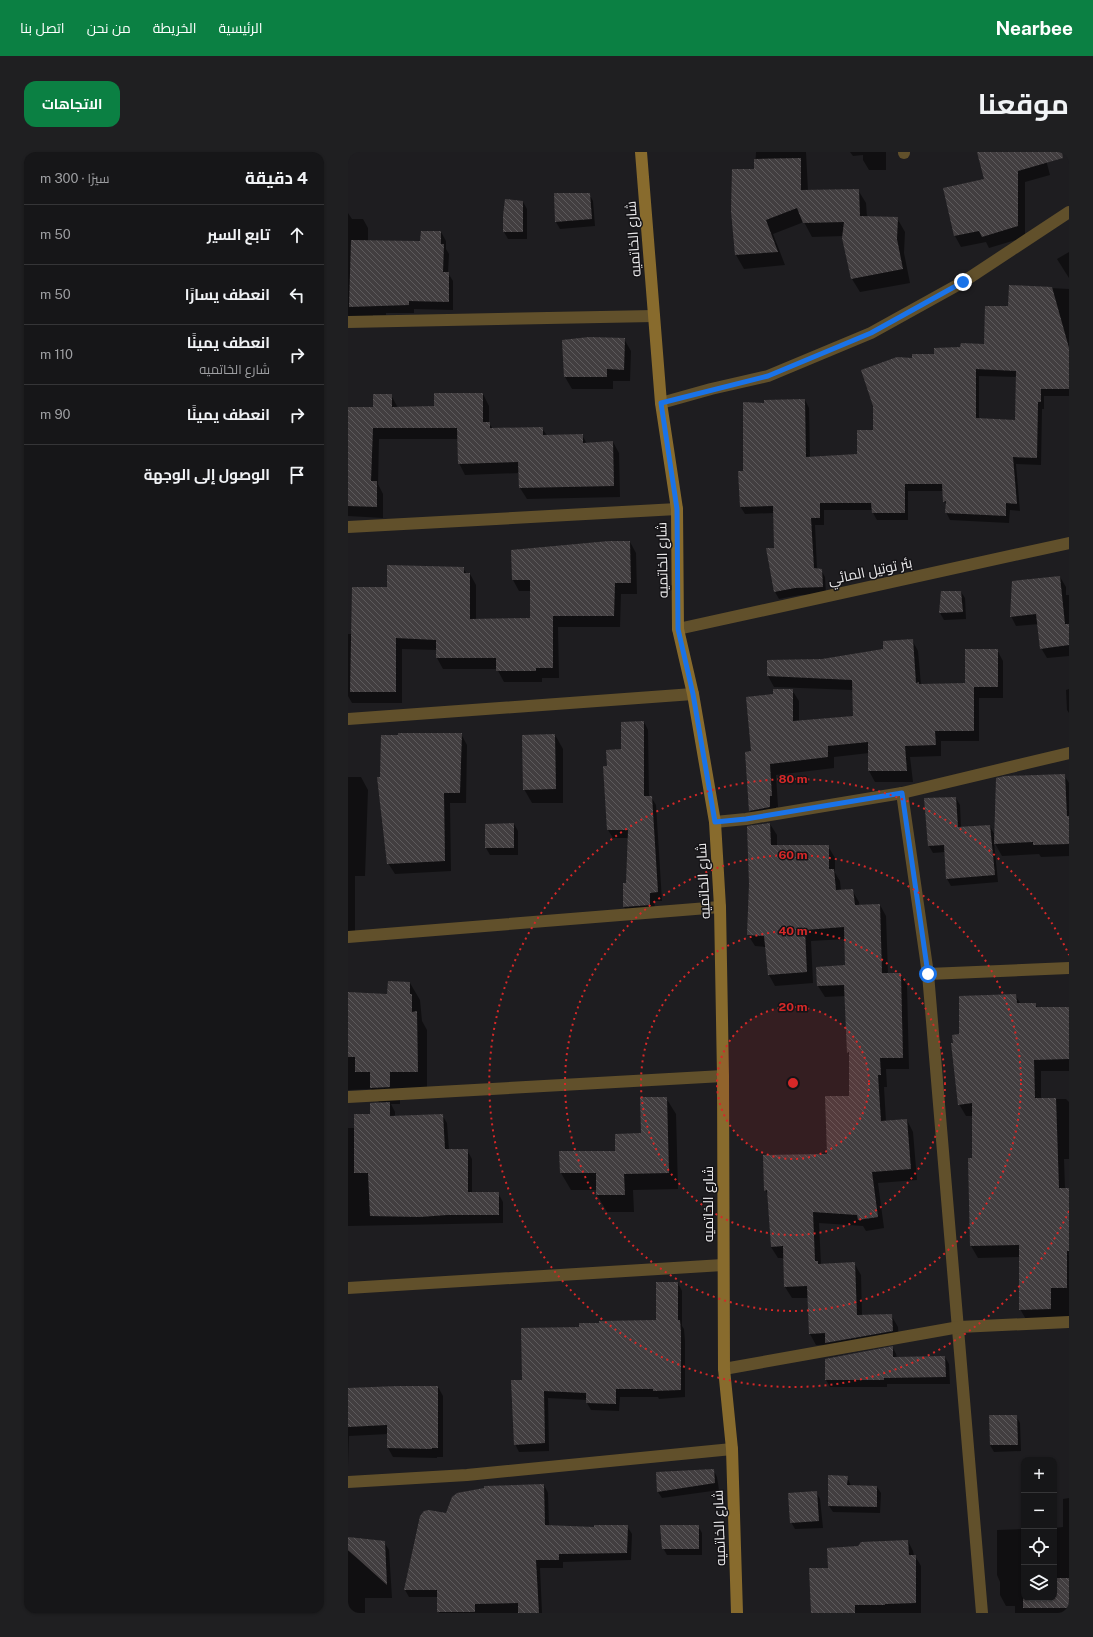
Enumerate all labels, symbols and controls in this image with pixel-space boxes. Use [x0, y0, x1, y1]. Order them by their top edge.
text: Nearbee [995, 17, 1073, 39]
text: اتصل بنا [20, 20, 65, 36]
text: من نحن [87, 20, 131, 36]
text: الخريطة [153, 20, 196, 36]
text: الرئيسية [218, 20, 262, 36]
button: الاتجاهات [24, 81, 120, 127]
text: موقعنا [978, 87, 1069, 120]
text: 4 دقيقة [245, 168, 308, 188]
text: سيرًا · 300 m [40, 171, 110, 186]
street label: شارع الخاتميه [622, 200, 645, 278]
icon: ahead [286, 224, 308, 246]
text: تابع السير [207, 226, 270, 243]
text: 50 m [40, 227, 71, 242]
route end [954, 273, 972, 291]
icon: left [286, 284, 308, 306]
text: انعطف يسارًا [185, 286, 270, 303]
text: 50 m [40, 287, 71, 302]
text: انعطف يمينًا [187, 334, 270, 351]
icon: right [286, 344, 308, 366]
text: 110 m [40, 347, 73, 362]
text: شارع الخاتميه [199, 362, 270, 377]
icon: right [286, 404, 308, 426]
text: انعطف يمينًا [187, 406, 270, 423]
text: 90 m [40, 407, 70, 422]
icon: arrive [286, 464, 308, 486]
text: الوصول إلى الوجهة [144, 466, 270, 483]
street label: شارع الخاتميه [653, 522, 672, 598]
street label: بئر توتيل المائي [826, 554, 914, 592]
text: 80 m [778, 772, 808, 786]
street label: شارع الخاتميه [693, 843, 714, 919]
text: 60 m [778, 848, 808, 862]
text: 40 m [778, 924, 808, 938]
route start [919, 965, 937, 983]
text: 20 m [779, 1000, 808, 1014]
centre of rings [786, 1076, 800, 1090]
street label: شارع الخاتميه [700, 1166, 717, 1242]
map controls [1021, 1457, 1057, 1601]
button: + [1021, 1457, 1057, 1493]
street label: شارع الخاتميه [710, 1490, 729, 1566]
button: − [1021, 1493, 1057, 1529]
button: locate [1021, 1529, 1057, 1565]
button: layers [1021, 1565, 1057, 1601]

